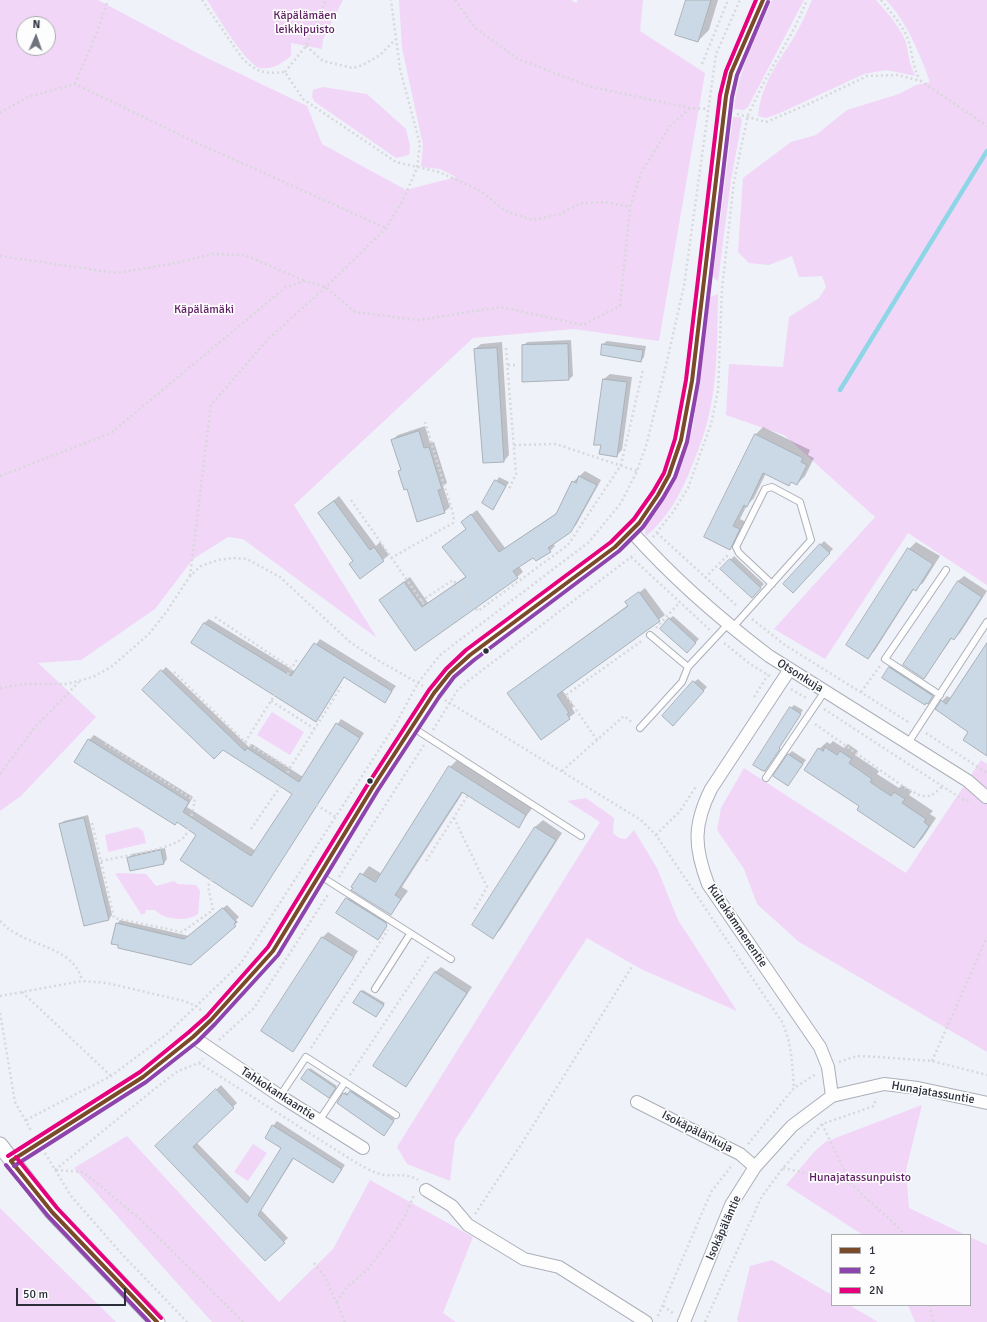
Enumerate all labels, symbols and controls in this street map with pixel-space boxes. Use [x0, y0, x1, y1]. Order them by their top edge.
park label: Käpälämäen leikkipuisto [273, 9, 337, 37]
north arrow [16, 16, 56, 56]
text: N [32, 18, 40, 31]
park label: Käpälämäki [174, 303, 234, 317]
unlabelled marker [481, 646, 491, 656]
street label: Otsonkuja [774, 656, 826, 696]
unlabelled marker [365, 776, 375, 786]
street label: Kultakämmenentie [704, 882, 770, 970]
street label: Tahkokankaantie [238, 1064, 318, 1124]
street label: Hunajatassuntie [890, 1079, 976, 1107]
street label: Isokäpälänkuja [659, 1108, 735, 1156]
park label: Hunajatassunpuisto [809, 1171, 911, 1185]
street label: Isokäpäläntie [703, 1193, 745, 1263]
legend [831, 1234, 971, 1306]
text: 1 [869, 1243, 875, 1258]
text: 2 [869, 1263, 875, 1278]
scale bar [18, 1280, 128, 1306]
text: 2N [869, 1283, 884, 1298]
text: 50 m [23, 1287, 48, 1302]

